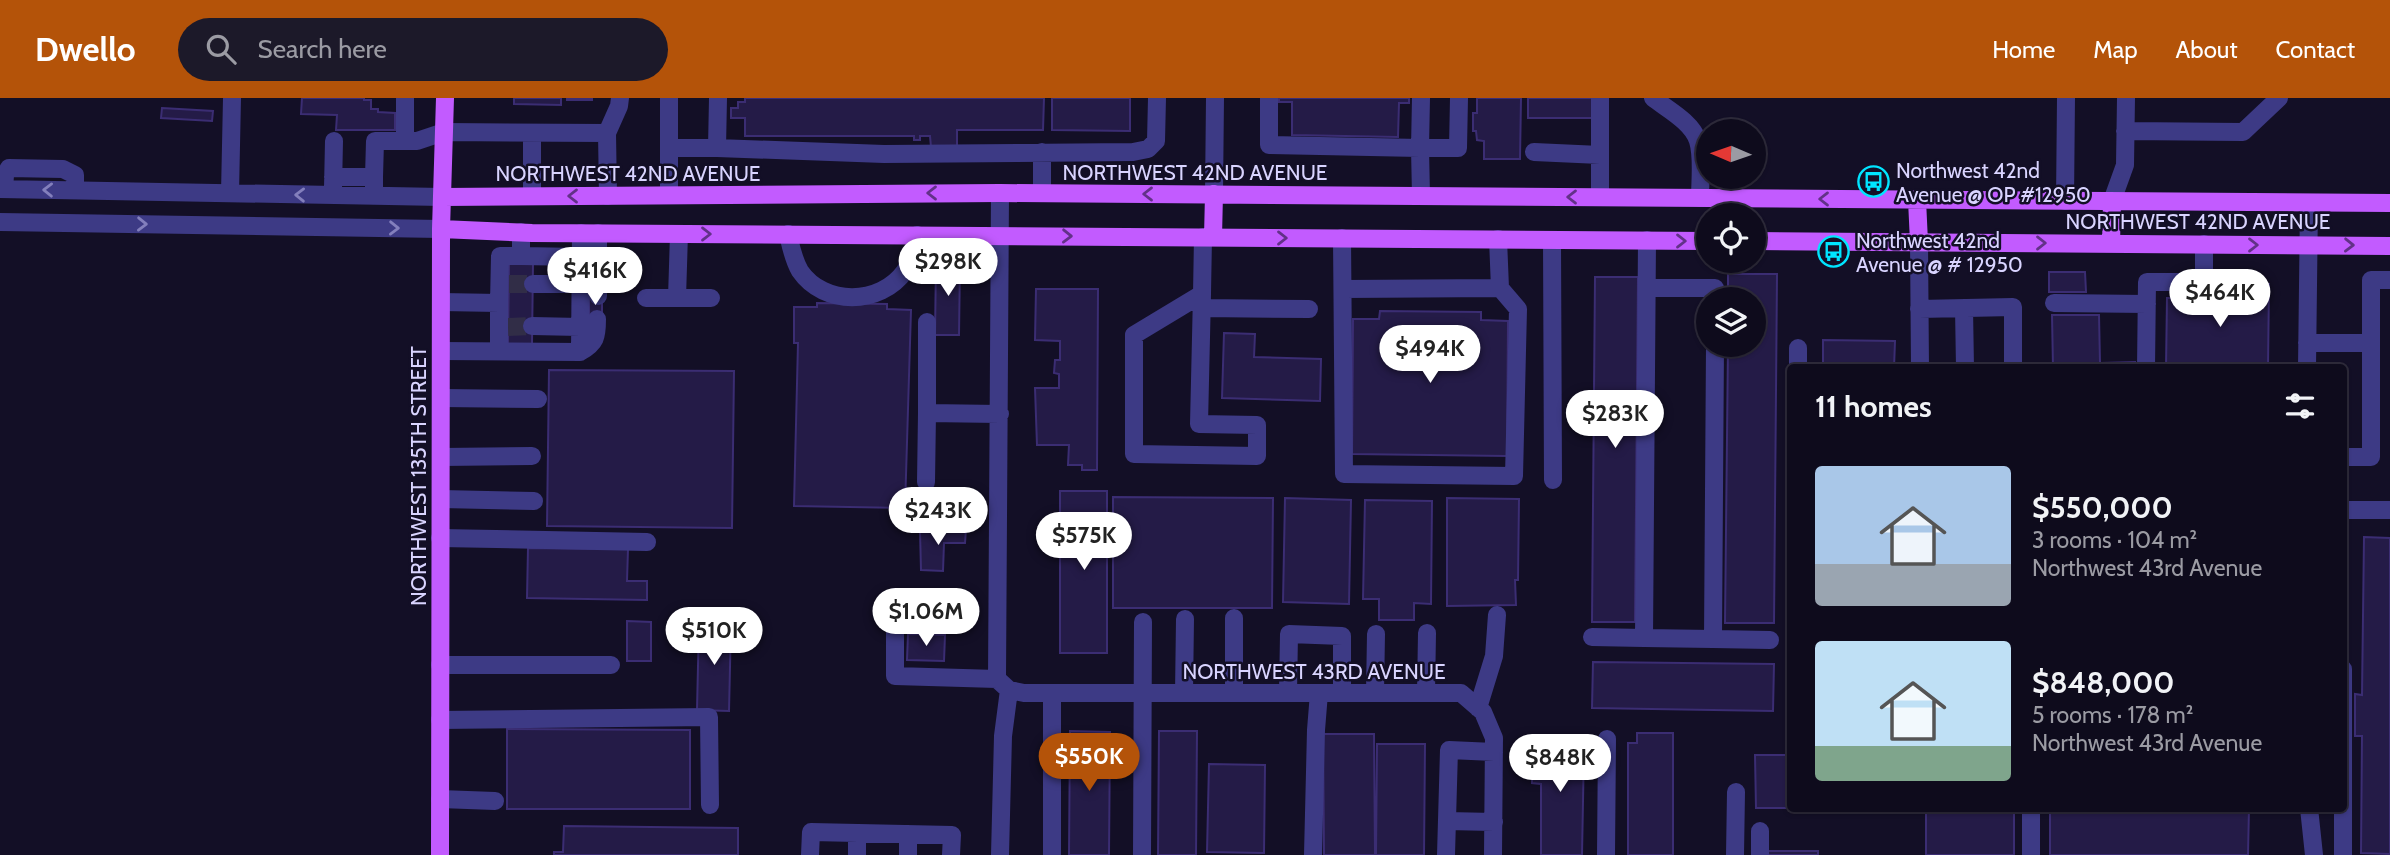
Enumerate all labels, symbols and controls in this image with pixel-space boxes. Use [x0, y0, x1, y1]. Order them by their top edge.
search box [178, 18, 668, 81]
text: Dwello [35, 29, 136, 69]
icon: search [202, 30, 240, 68]
text: Search here [258, 33, 387, 65]
text: Home [1992, 35, 2055, 64]
text: Map [2093, 35, 2138, 64]
text: About [2176, 35, 2238, 64]
text: Contact [2276, 35, 2355, 64]
north arrow [1696, 119, 1766, 189]
map controls [1696, 119, 1766, 357]
place label: Northwest 42nd Avenue @ OP #12950 [1896, 158, 2091, 207]
street label: NORTHWEST 42ND AVENUE [1063, 160, 1327, 185]
street label: NORTHWEST 42ND AVENUE [496, 161, 760, 186]
bus stop icon: Northwest 42nd Avenue @ OP #12950 [1856, 165, 1890, 199]
one-way arrow [42, 182, 53, 198]
one-way arrow [926, 186, 937, 201]
one-way arrow [1143, 186, 1153, 202]
one-way arrow [294, 187, 305, 202]
one-way arrow [568, 188, 578, 204]
one-way arrow [1566, 189, 1577, 205]
one-way arrow [1818, 191, 1829, 207]
button: locate [1696, 203, 1766, 273]
street label: NORTHWEST 42ND AVENUE [2066, 209, 2330, 234]
one-way arrow [137, 216, 147, 232]
one-way arrow [389, 220, 399, 236]
one-way arrow [701, 226, 711, 242]
one-way arrow [1063, 228, 1073, 244]
place label: Northwest 42nd Avenue @ # 12950 [1856, 228, 2023, 277]
one-way arrow [1277, 230, 1287, 246]
one-way arrow [1675, 233, 1686, 248]
bus stop icon: Northwest 42nd Avenue @ # 12950 [1816, 235, 1850, 269]
one-way arrow [2036, 235, 2047, 251]
one-way arrow [2248, 237, 2259, 252]
one-way arrow [2344, 237, 2354, 253]
pin: $298K [899, 238, 997, 298]
text: $298K [915, 247, 981, 275]
pin: $416K [546, 248, 644, 307]
text: $416K [563, 256, 627, 284]
pin: $464K [2171, 270, 2269, 329]
text: $464K [2185, 278, 2255, 306]
button: layers [1696, 287, 1766, 357]
pin: $494K [1381, 326, 1479, 385]
text: $494K [1395, 334, 1465, 362]
street label: NORTHWEST 135TH STREET [406, 346, 431, 606]
icon: filters [2281, 387, 2319, 425]
text: 11 homes [1815, 388, 1932, 425]
pin: $283K [1566, 390, 1664, 450]
text: $283K [1582, 399, 1648, 427]
pin: $243K [889, 488, 987, 547]
text: $550,000 [2032, 489, 2173, 526]
icon: home [1871, 494, 1955, 578]
text: $243K [905, 496, 971, 524]
pin: $575K [1035, 512, 1133, 572]
text: $575K [1052, 521, 1116, 549]
text: 3 rooms · 104 m² [2032, 526, 2197, 554]
text: Northwest 43rd Avenue [2032, 554, 2262, 582]
pin: $1.06M [869, 588, 983, 648]
text: $1.06M [888, 597, 964, 625]
pin: $510K [665, 608, 763, 667]
text: $510K [682, 616, 746, 644]
street label: NORTHWEST 43RD AVENUE [1182, 659, 1446, 684]
text: $848,000 [2032, 664, 2175, 701]
icon: home [1871, 669, 1955, 753]
text: 5 rooms · 178 m² [2032, 701, 2193, 729]
text: Northwest 43rd Avenue [2032, 729, 2262, 757]
pin: $550K [1040, 734, 1138, 793]
pin: $848K [1511, 734, 1609, 794]
text: $550K [1055, 742, 1123, 770]
text: $848K [1525, 743, 1595, 771]

